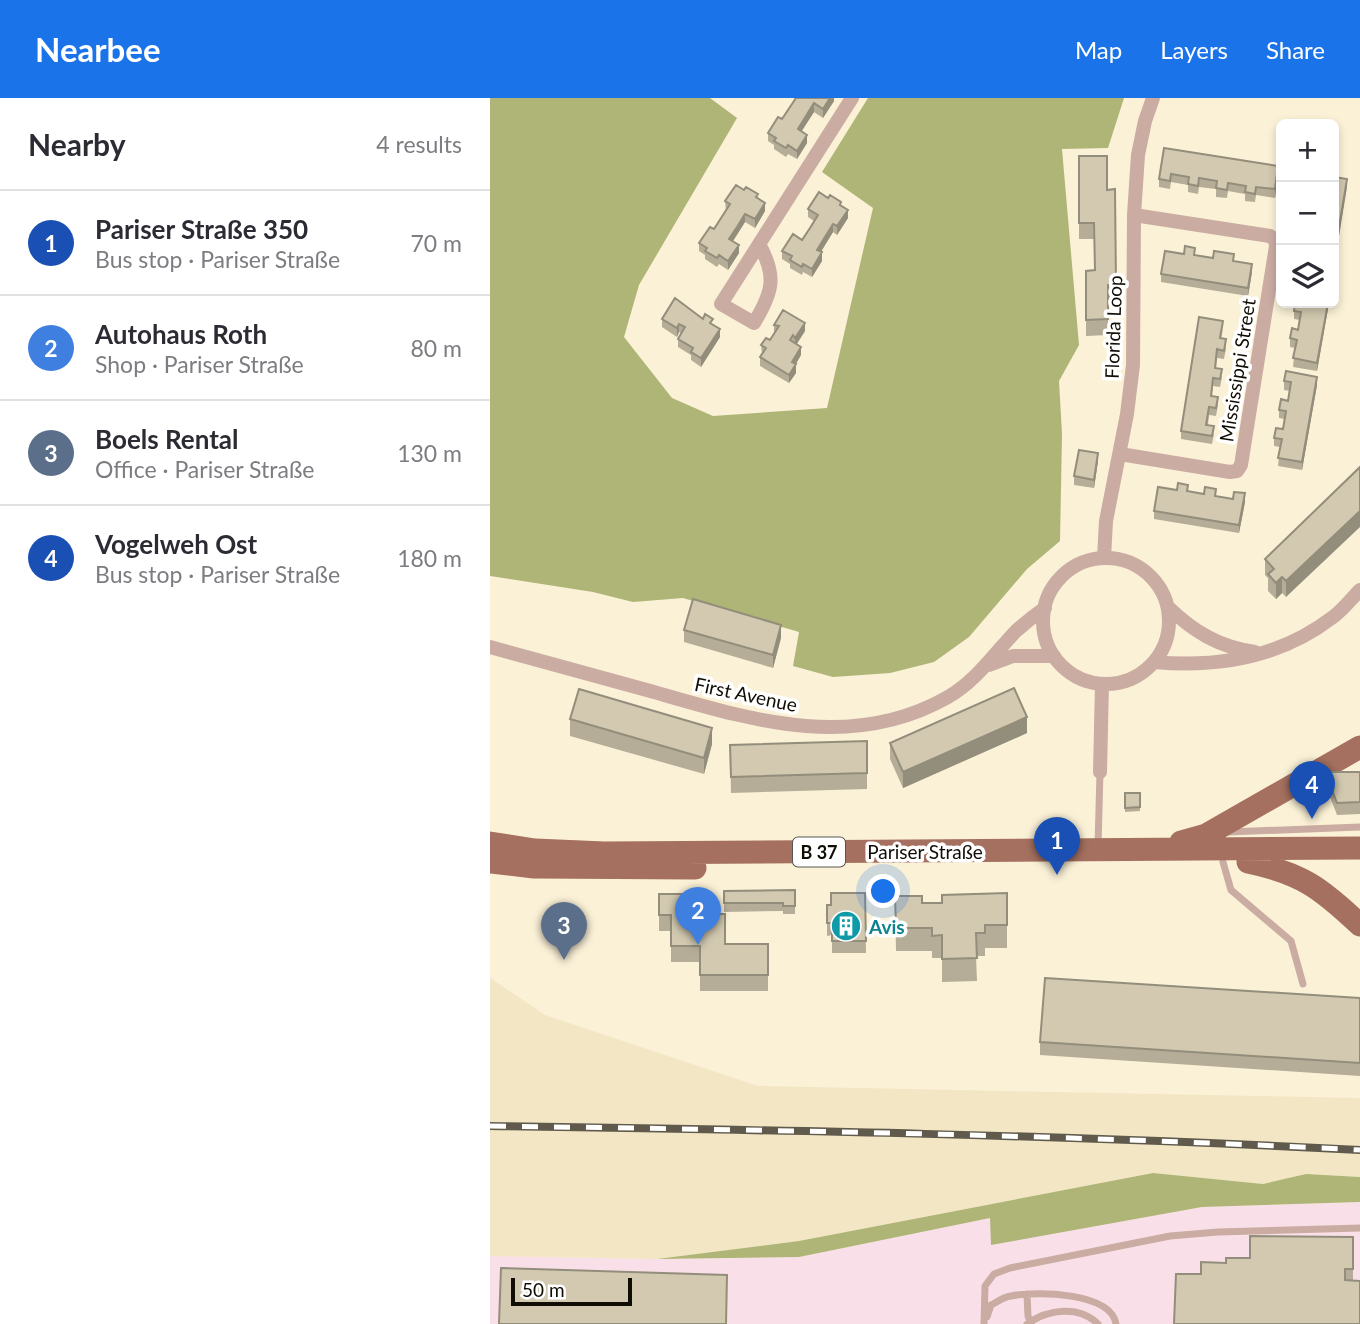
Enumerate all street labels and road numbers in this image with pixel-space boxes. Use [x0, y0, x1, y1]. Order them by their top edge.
street label: Florida Loop [1100, 275, 1126, 379]
street label: Mississippi Street [1214, 296, 1260, 443]
street label: First Avenue [693, 672, 799, 716]
road number: B 37 [793, 838, 845, 866]
street label: Pariser Straße [867, 840, 983, 863]

